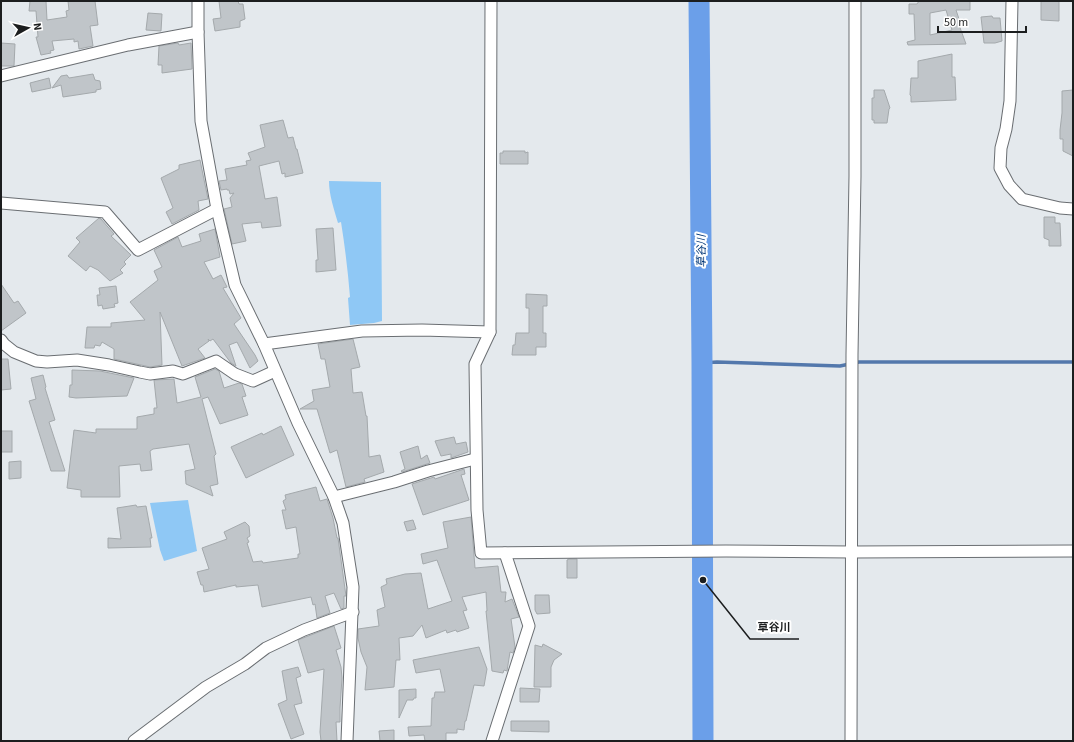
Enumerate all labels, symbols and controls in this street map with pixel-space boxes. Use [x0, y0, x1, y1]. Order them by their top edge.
north arrow [8, 8, 48, 48]
scale bar [938, 8, 1026, 34]
text: 50 m [944, 14, 968, 31]
text: N [29, 22, 45, 31]
water label: 草谷川 [694, 234, 709, 268]
callout: 草谷川 [750, 616, 799, 639]
text: 草谷川 [758, 620, 791, 635]

